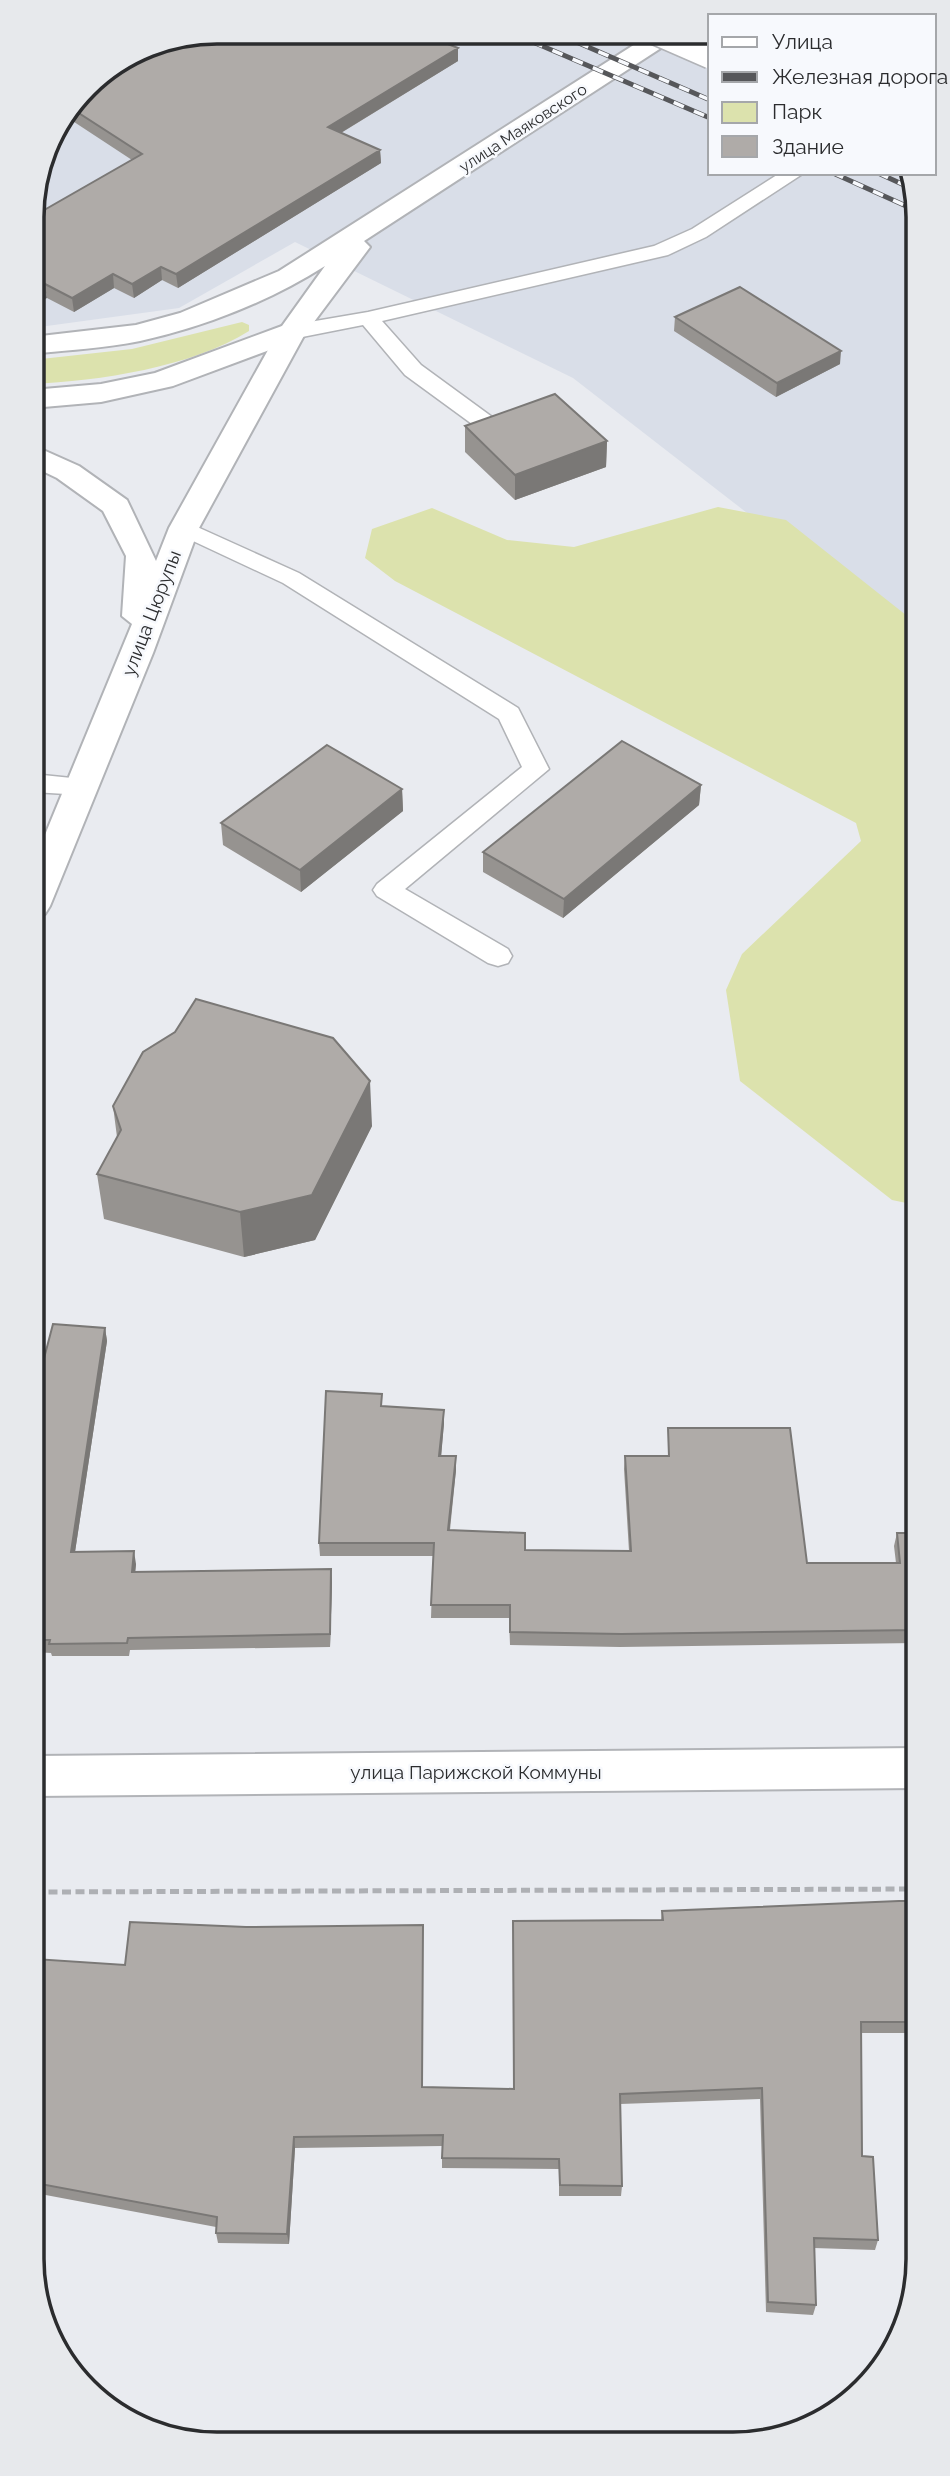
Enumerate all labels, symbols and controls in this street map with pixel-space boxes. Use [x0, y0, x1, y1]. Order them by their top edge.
legend [708, 14, 936, 175]
text: Улица [772, 29, 833, 54]
text: Железная дорога [772, 64, 948, 89]
street label: улица Маяковского [456, 80, 590, 176]
text: Парк [772, 99, 822, 124]
text: Здание [772, 134, 844, 159]
street label: улица Цюрупы [117, 547, 185, 679]
street label: улица Парижской Коммуны [350, 1761, 602, 1783]

